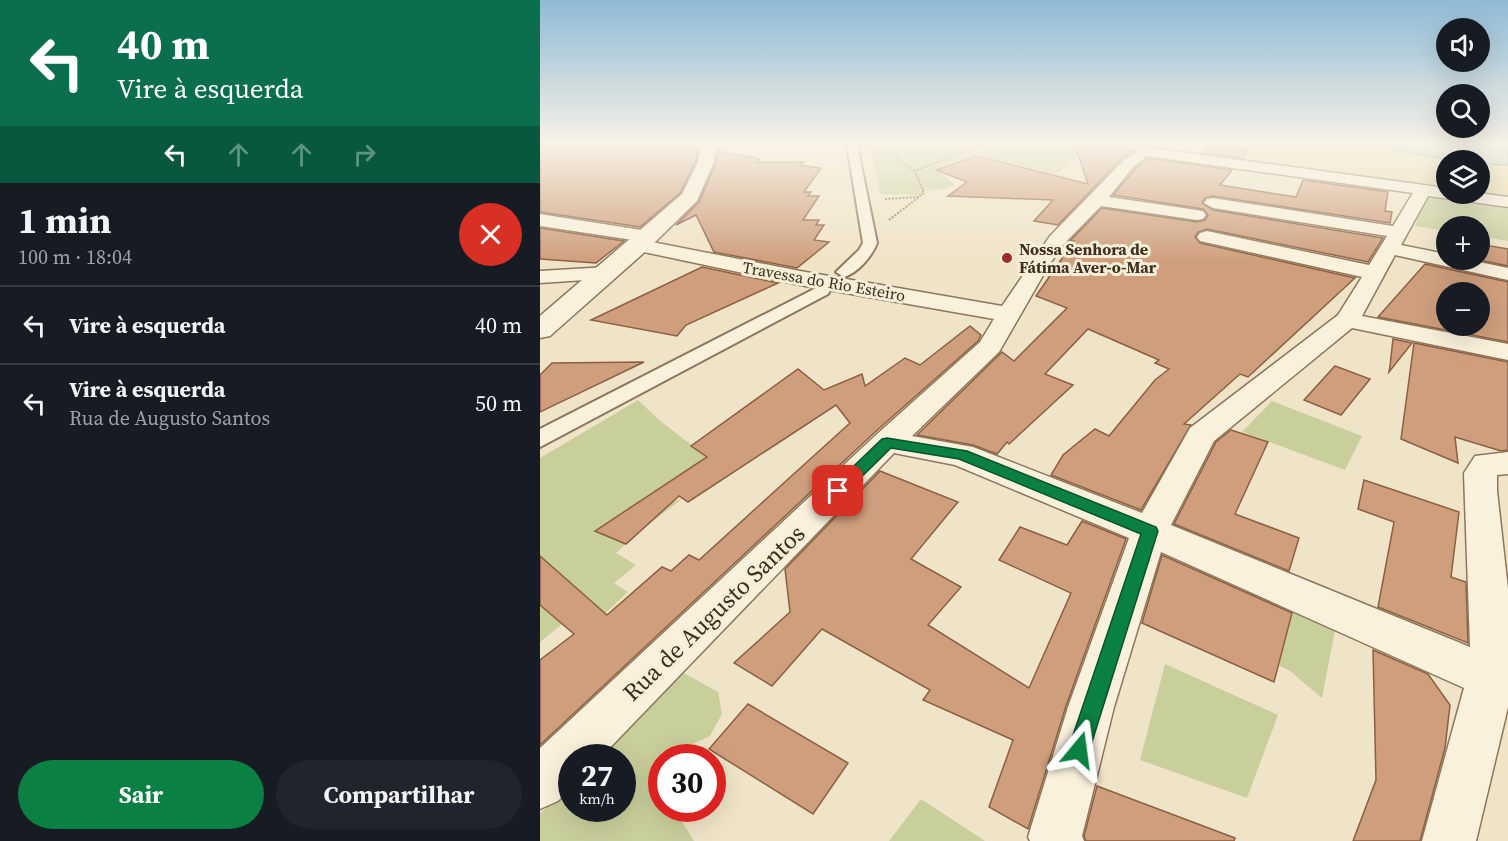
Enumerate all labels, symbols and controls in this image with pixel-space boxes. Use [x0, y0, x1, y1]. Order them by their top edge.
text: 40 m [117, 15, 210, 73]
map controls [1436, 18, 1490, 336]
button: sound [1436, 18, 1490, 72]
icon: left [18, 24, 96, 102]
text: Vire à esquerda [117, 70, 303, 107]
button: search [1436, 84, 1490, 138]
icon: left [159, 138, 192, 171]
icon: ahead [222, 138, 255, 171]
icon: ahead [285, 138, 318, 171]
icon: right [348, 138, 381, 171]
button: layers [1436, 150, 1490, 204]
text: 1 min [18, 196, 111, 245]
button: close [459, 203, 522, 266]
button: + [1436, 216, 1490, 270]
place label: Nossa Senhora de Fátima Aver-o-Mar [1019, 238, 1157, 278]
text: 100 m · 18:04 [18, 243, 132, 271]
marker: Nossa Senhora de Fátima Aver-o-Mar [1000, 251, 1014, 265]
street label: Travessa do Rio Esteiro [741, 256, 907, 306]
button: − [1436, 282, 1490, 336]
icon: left [18, 309, 51, 342]
text: Vire à esquerda [69, 310, 225, 340]
text: 40 m [475, 310, 522, 340]
text: Vire à esquerda [69, 374, 225, 404]
icon: left [18, 387, 51, 420]
text: 50 m [475, 388, 522, 418]
text: Rua de Augusto Santos [69, 404, 270, 432]
pin [812, 465, 863, 516]
icon: arrive [821, 474, 854, 507]
street label: Rua de Augusto Santos [615, 517, 812, 708]
position arrow [1047, 718, 1111, 782]
speed limit sign: 30 [648, 744, 726, 822]
text: 27 [581, 755, 613, 796]
button: Sair [18, 760, 264, 829]
button: Compartilhar [276, 760, 522, 829]
text: km/h [579, 788, 615, 809]

